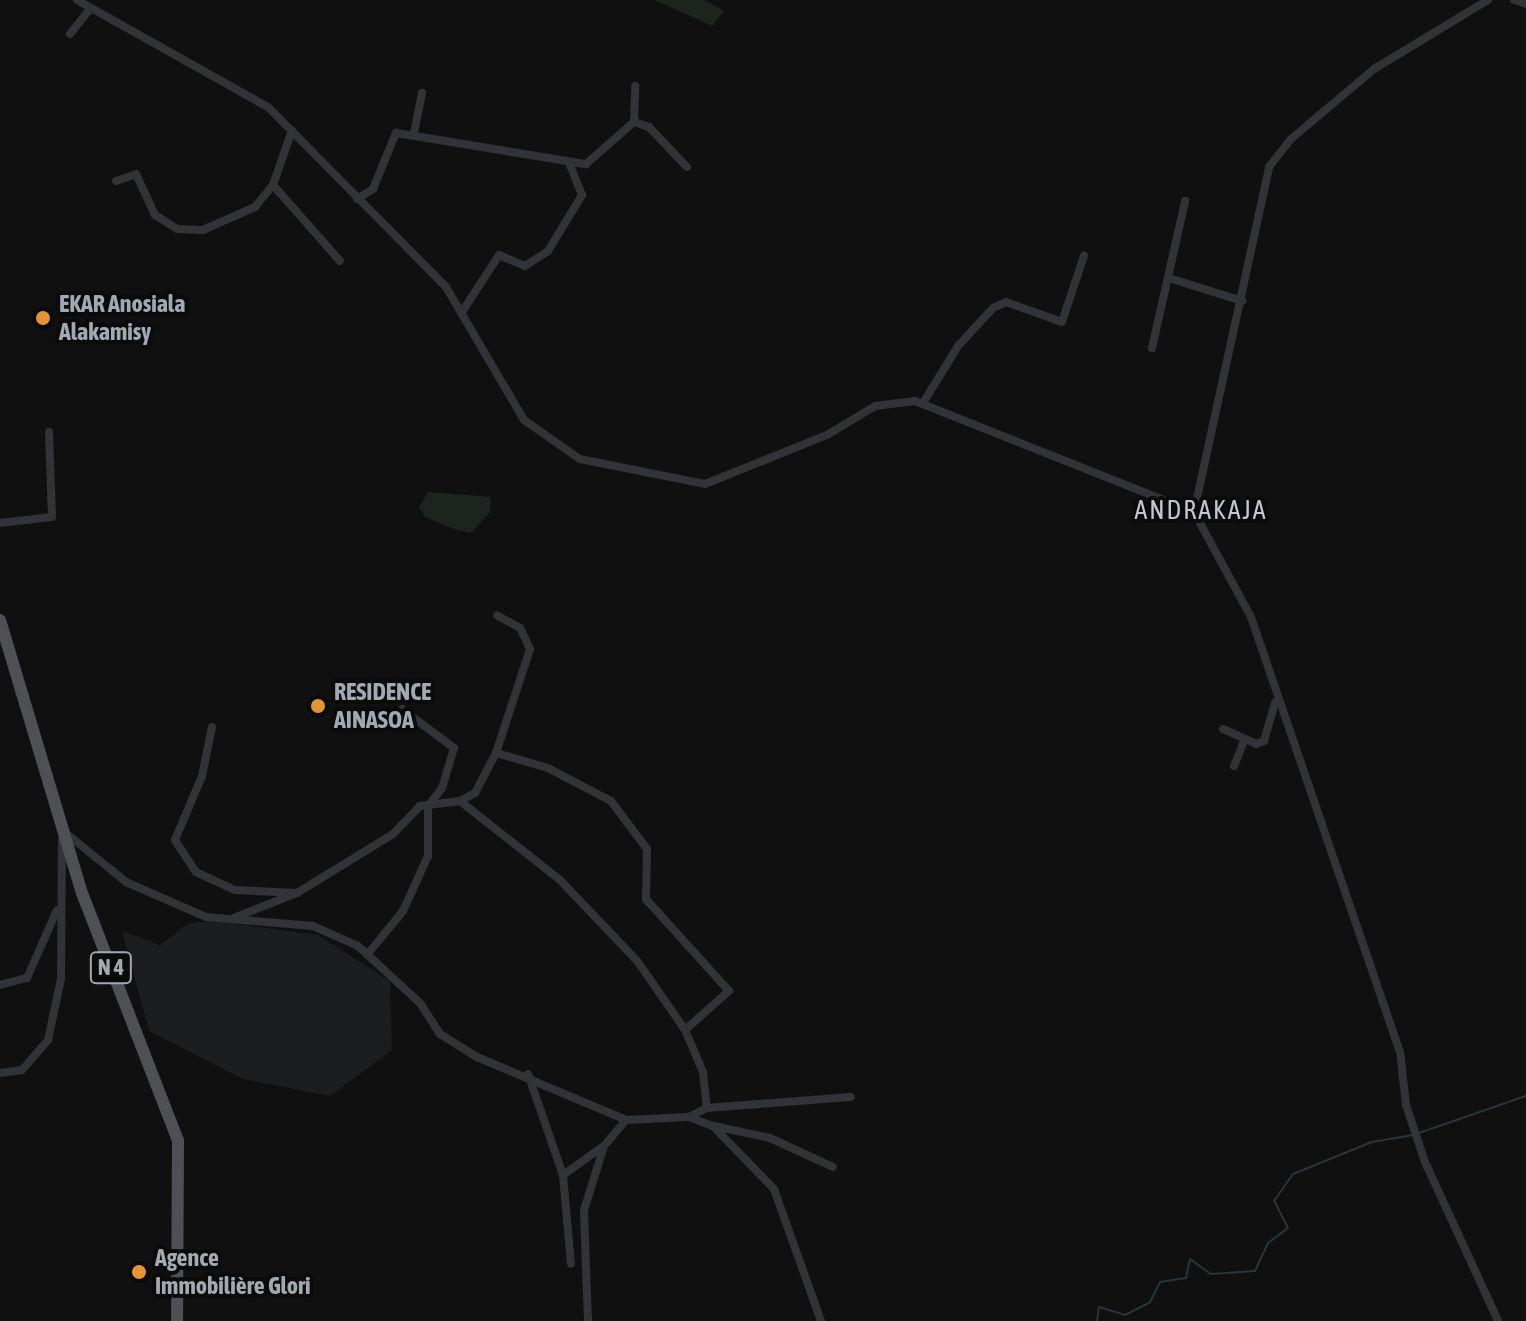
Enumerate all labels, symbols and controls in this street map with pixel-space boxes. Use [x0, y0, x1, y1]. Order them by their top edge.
place label: EKAR Anosiala Alakamisy [59, 290, 185, 346]
marker: EKAR Anosiala Alakamisy [34, 309, 52, 327]
district label: ANDRAKAJA [1135, 495, 1267, 527]
place label: RESIDENCE AINASOA [334, 678, 431, 734]
marker: RESIDENCE AINASOA [309, 697, 327, 715]
road number: N 4 [89, 950, 133, 986]
place label: Agence Immobilière Glori [155, 1244, 311, 1300]
marker: Agence Immobilière Glori [130, 1263, 148, 1281]

